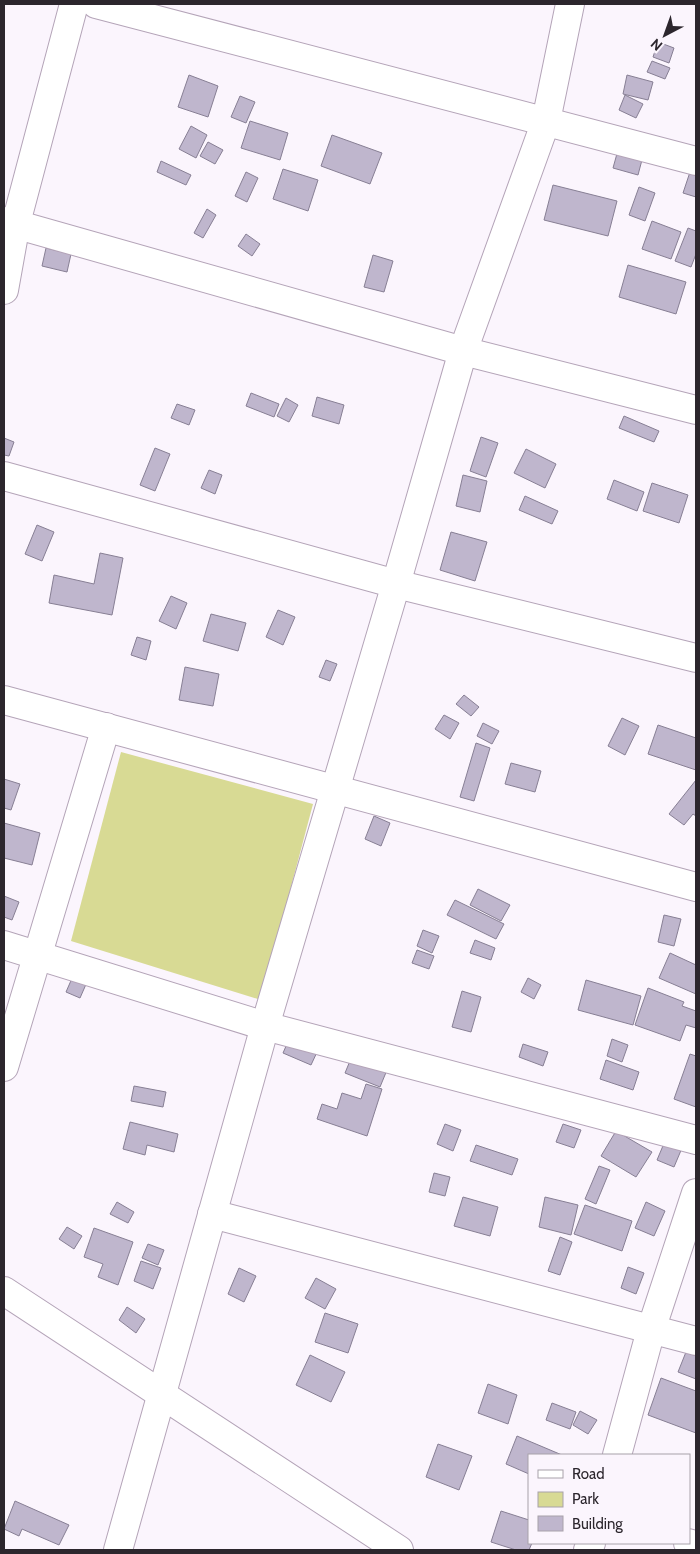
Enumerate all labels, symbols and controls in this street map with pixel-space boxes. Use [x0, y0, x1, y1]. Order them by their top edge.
north arrow [640, 10, 690, 60]
text: N [647, 35, 666, 55]
legend [528, 1454, 690, 1544]
text: Road [572, 1465, 605, 1483]
text: Park [572, 1490, 599, 1508]
text: Building [572, 1515, 623, 1533]

